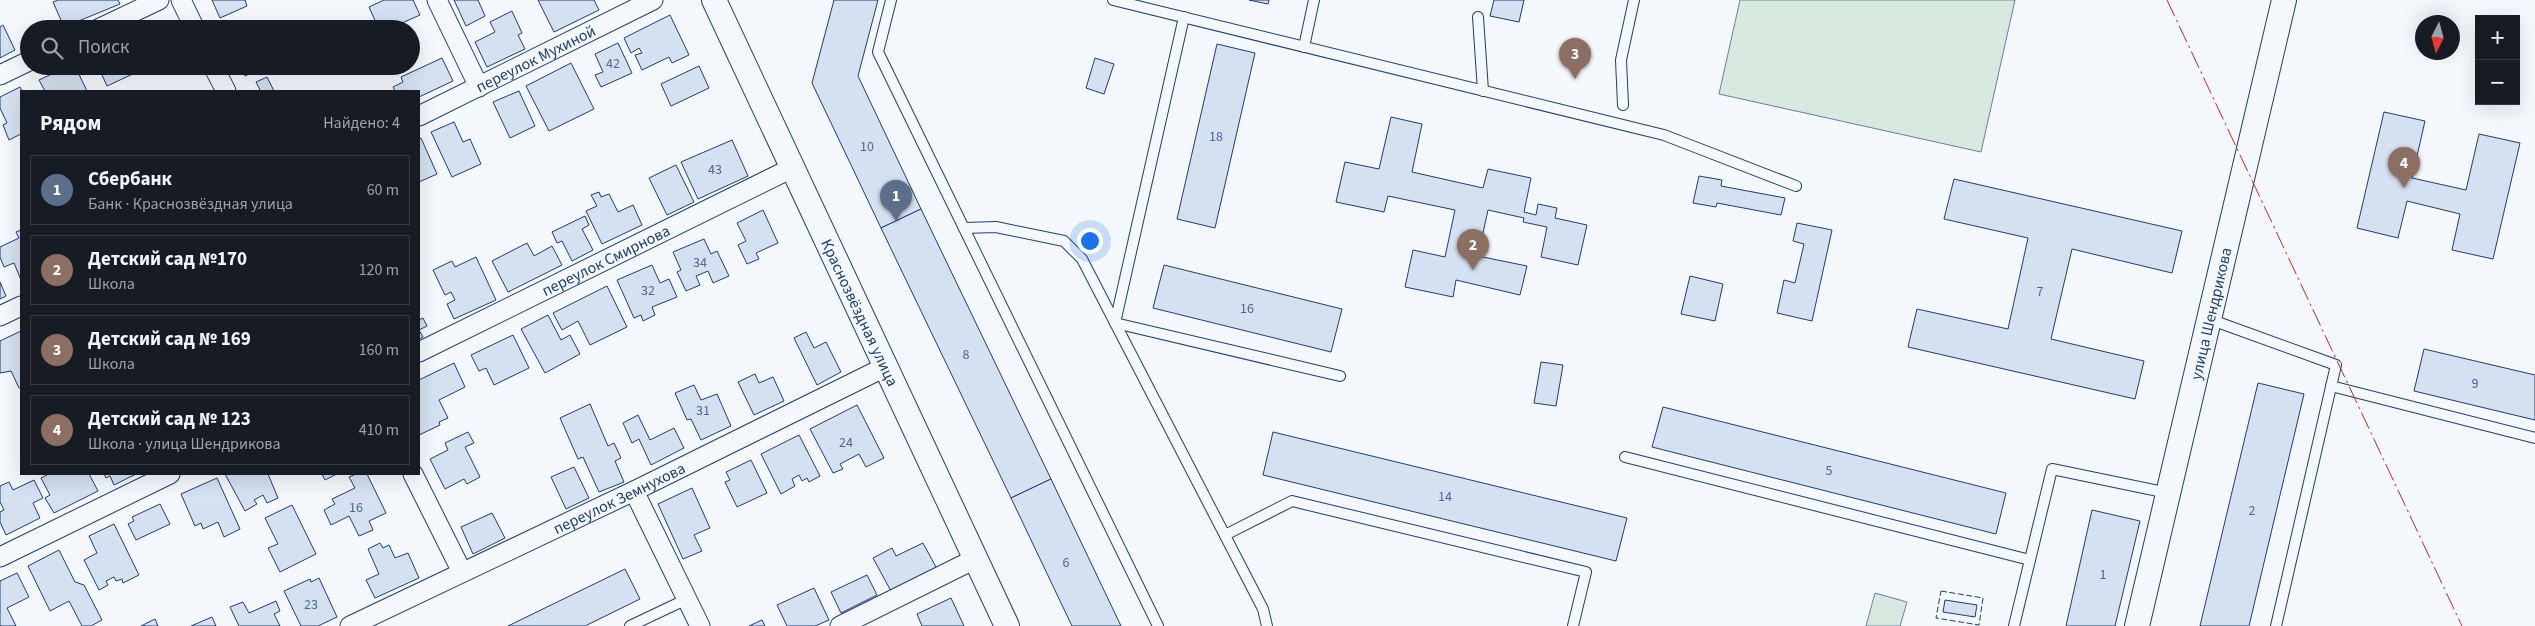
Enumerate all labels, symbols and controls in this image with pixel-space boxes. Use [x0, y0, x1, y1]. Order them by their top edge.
north arrow [2415, 15, 2460, 60]
map controls [2475, 15, 2520, 105]
button: + [2475, 15, 2520, 60]
search box [20, 20, 420, 75]
street label: переулок Мухиной [472, 20, 600, 98]
icon: search [38, 34, 66, 62]
text: Поиск [78, 34, 129, 61]
pin: 3 [1559, 38, 1591, 79]
house number: 42 [606, 54, 620, 74]
button: − [2475, 60, 2520, 105]
text: Рядом [40, 108, 101, 138]
text: Найдено: 4 [323, 112, 400, 134]
house number: 18 [1209, 127, 1223, 147]
house number: 10 [860, 137, 874, 157]
pin: 4 [2388, 147, 2420, 188]
house number: 43 [708, 160, 722, 180]
text: Сбербанк [88, 166, 172, 193]
text: 1 [53, 179, 61, 201]
text: 60 m [367, 179, 399, 201]
pin: 1 [880, 180, 912, 221]
text: Банк · Краснозвёздная улица [88, 193, 293, 215]
street label: переулок Смирнова [538, 220, 674, 302]
your location [1077, 228, 1103, 254]
pin: 2 [1457, 229, 1489, 270]
street label: Краснозвёздная улица [815, 236, 903, 390]
street label: улица Шендрикова [2185, 245, 2238, 382]
text: Детский сад №170 [88, 246, 247, 273]
house number: 34 [693, 253, 707, 273]
text: 2 [53, 259, 61, 281]
text: 120 m [359, 259, 399, 281]
text: Школа [88, 273, 135, 295]
house number: 32 [641, 281, 655, 301]
house number: 7 [2037, 282, 2044, 302]
house number: 16 [1240, 299, 1254, 319]
text: Детский сад № 169 [88, 326, 251, 353]
text: 3 [53, 339, 61, 361]
text: 160 m [359, 339, 399, 361]
house number: 8 [963, 345, 970, 365]
text: Школа [88, 353, 135, 375]
house number: 9 [2472, 374, 2479, 394]
house number: 31 [696, 401, 710, 421]
text: Детский сад № 123 [88, 406, 251, 433]
text: 4 [53, 419, 61, 441]
text: 410 m [359, 419, 399, 441]
text: Школа · улица Шендрикова [88, 433, 281, 455]
house number: 24 [839, 433, 853, 453]
street label: переулок Земнухова [550, 457, 689, 540]
house number: 5 [1826, 461, 1833, 481]
house number: 14 [1438, 487, 1452, 507]
house number: 16 [349, 498, 363, 518]
house number: 2 [2249, 501, 2256, 521]
house number: 6 [1063, 553, 1070, 573]
house number: 1 [2100, 565, 2107, 585]
house number: 23 [304, 595, 318, 615]

